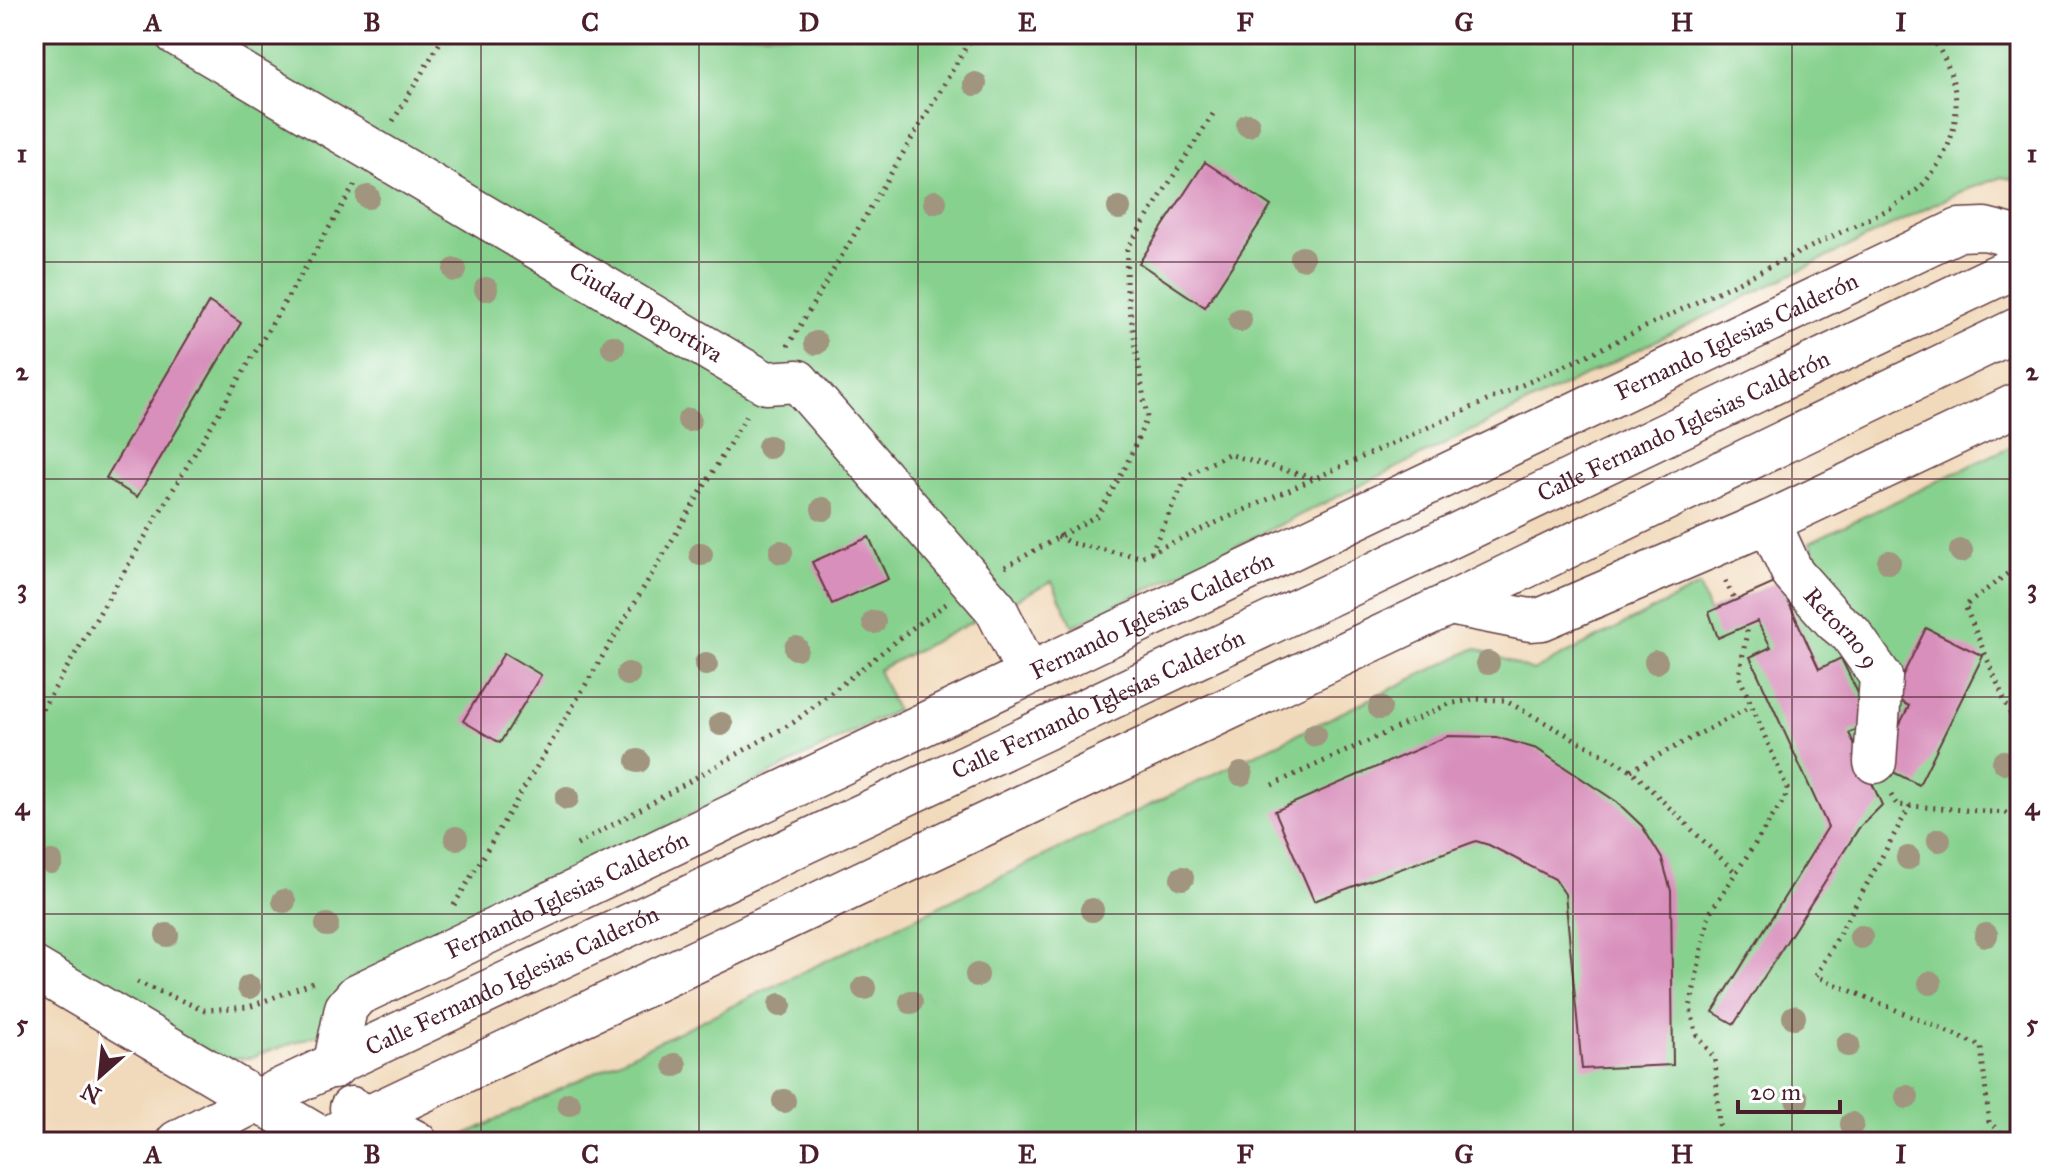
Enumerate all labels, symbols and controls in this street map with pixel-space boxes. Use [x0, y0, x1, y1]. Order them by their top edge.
text: A [142, 6, 162, 38]
text: B [363, 6, 381, 38]
text: C [581, 6, 599, 38]
text: D [799, 6, 819, 38]
text: E [1018, 6, 1037, 38]
text: F [1237, 6, 1254, 38]
text: G [1454, 6, 1474, 38]
text: H [1671, 6, 1694, 38]
text: I [1895, 6, 1907, 38]
text: 1 [17, 137, 27, 169]
text: 1 [2027, 137, 2037, 169]
street label: Ciudad Deportiva [564, 255, 729, 370]
street label: Fernando Iglesias Calderón [1610, 265, 1863, 407]
street label: Calle Fernando Iglesias Calderón [1532, 343, 1834, 509]
text: 2 [16, 355, 30, 387]
text: 2 [2026, 355, 2040, 387]
street label: Fernando Iglesias Calderón [1025, 545, 1278, 686]
text: 3 [17, 572, 27, 604]
text: 3 [2027, 572, 2037, 604]
street label: Retorno 9 [1797, 581, 1886, 675]
street label: Calle Fernando Iglesias Calderón [947, 622, 1250, 786]
text: 4 [15, 790, 31, 822]
text: 4 [2025, 790, 2041, 822]
street label: Fernando Iglesias Calderón [441, 824, 694, 966]
street label: Calle Fernando Iglesias Calderón [361, 898, 663, 1062]
text: 5 [16, 1007, 29, 1039]
text: 5 [2026, 1007, 2039, 1039]
north arrow [60, 1036, 140, 1116]
scale bar [1738, 1064, 1840, 1114]
text: N [76, 1077, 106, 1110]
text: 20 m [1750, 1077, 1801, 1107]
text: A [142, 1138, 162, 1170]
text: B [363, 1138, 381, 1170]
text: C [581, 1138, 599, 1170]
text: D [799, 1138, 819, 1170]
text: E [1018, 1138, 1037, 1170]
text: F [1237, 1138, 1254, 1170]
text: G [1454, 1138, 1474, 1170]
text: H [1671, 1138, 1694, 1170]
text: I [1895, 1138, 1907, 1170]

